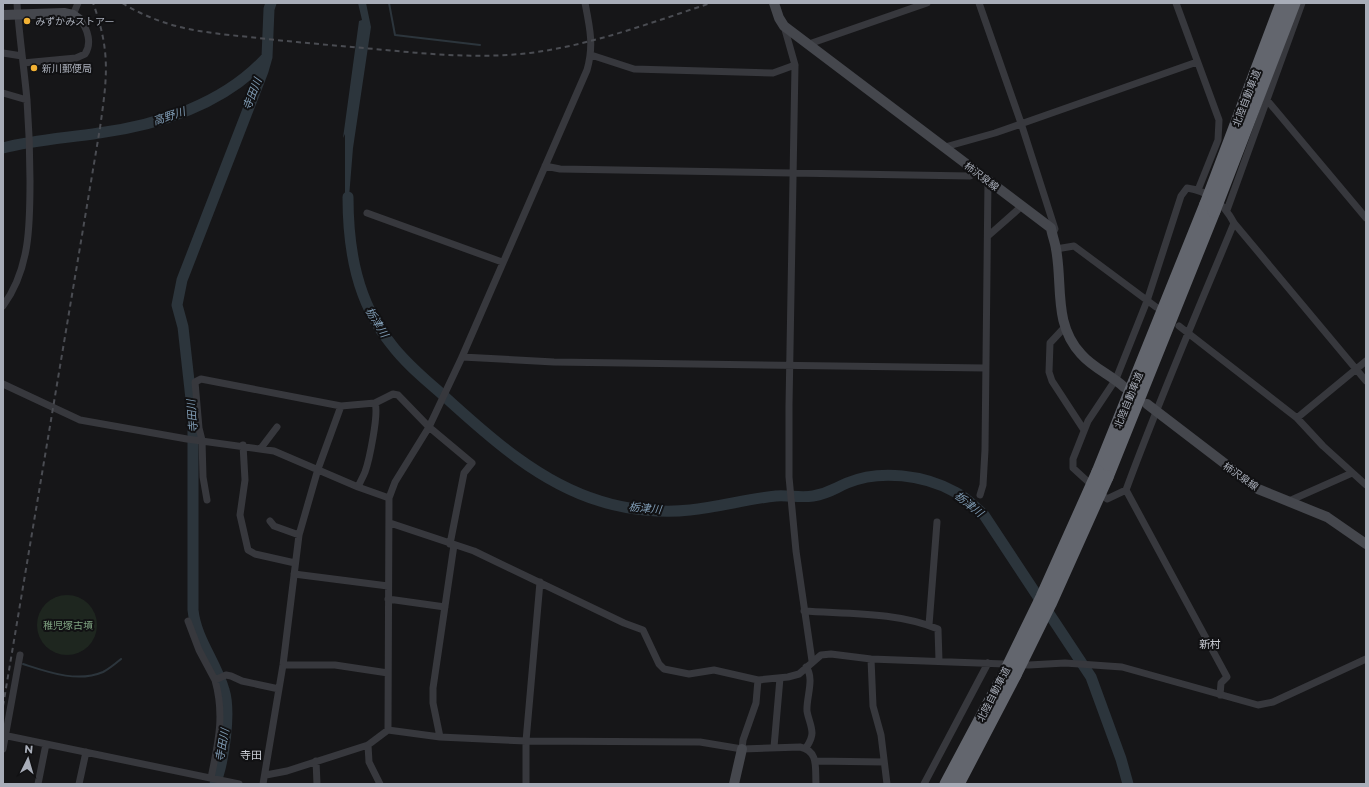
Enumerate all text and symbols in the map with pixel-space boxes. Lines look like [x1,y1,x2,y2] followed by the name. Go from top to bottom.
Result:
[35,15,114,28] place label: みずかみストアー
[22,16,32,26] marker: みずかみストアー
[42,62,92,75] place label: 新川郵便局
[29,63,39,73] marker: 新川郵便局
[1230,68,1263,129] street label: 北陸自動車道
[240,75,265,112] water label: 寺田川
[151,104,188,128] water label: 高野川
[962,159,1002,194] street label: 柿沢泉線
[363,304,392,341] water label: 栃津川
[1111,370,1146,430] street label: 北陸自動車道
[184,398,200,433] water label: 寺田川
[1221,460,1261,493] street label: 柿沢泉線
[952,488,987,520] water label: 栃津川
[628,499,663,517] water label: 栃津川
[43,619,93,632] park label: 稚児塚古墳
[1199,637,1221,651] district label: 新村
[974,665,1013,724] street label: 北陸自動車道
[212,727,232,762] water label: 寺田川
[8,739,48,779] north arrow
[24,742,34,756] text: N
[240,748,262,762] district label: 寺田

